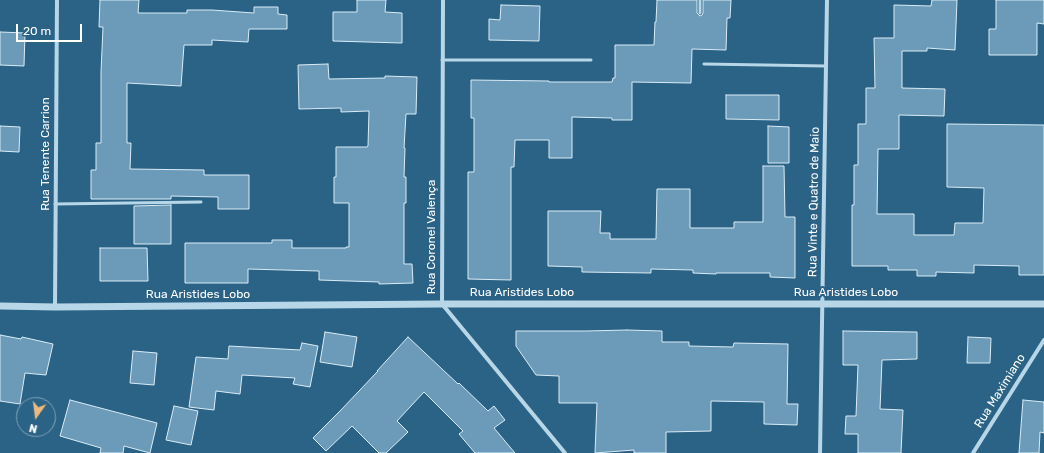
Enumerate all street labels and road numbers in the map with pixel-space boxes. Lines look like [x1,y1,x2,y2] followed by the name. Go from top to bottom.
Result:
[39,97,53,211] street label: Rua Tenente Carrion
[805,127,823,277] street label: Rua Vinte e Quatro de Maio
[425,180,439,294] street label: Rua Coronel Valença
[470,286,574,300] street label: Rua Aristides Lobo
[794,286,898,300] street label: Rua Aristides Lobo
[146,288,250,302] street label: Rua Aristides Lobo
[971,351,1029,431] street label: Rua Maximiano

